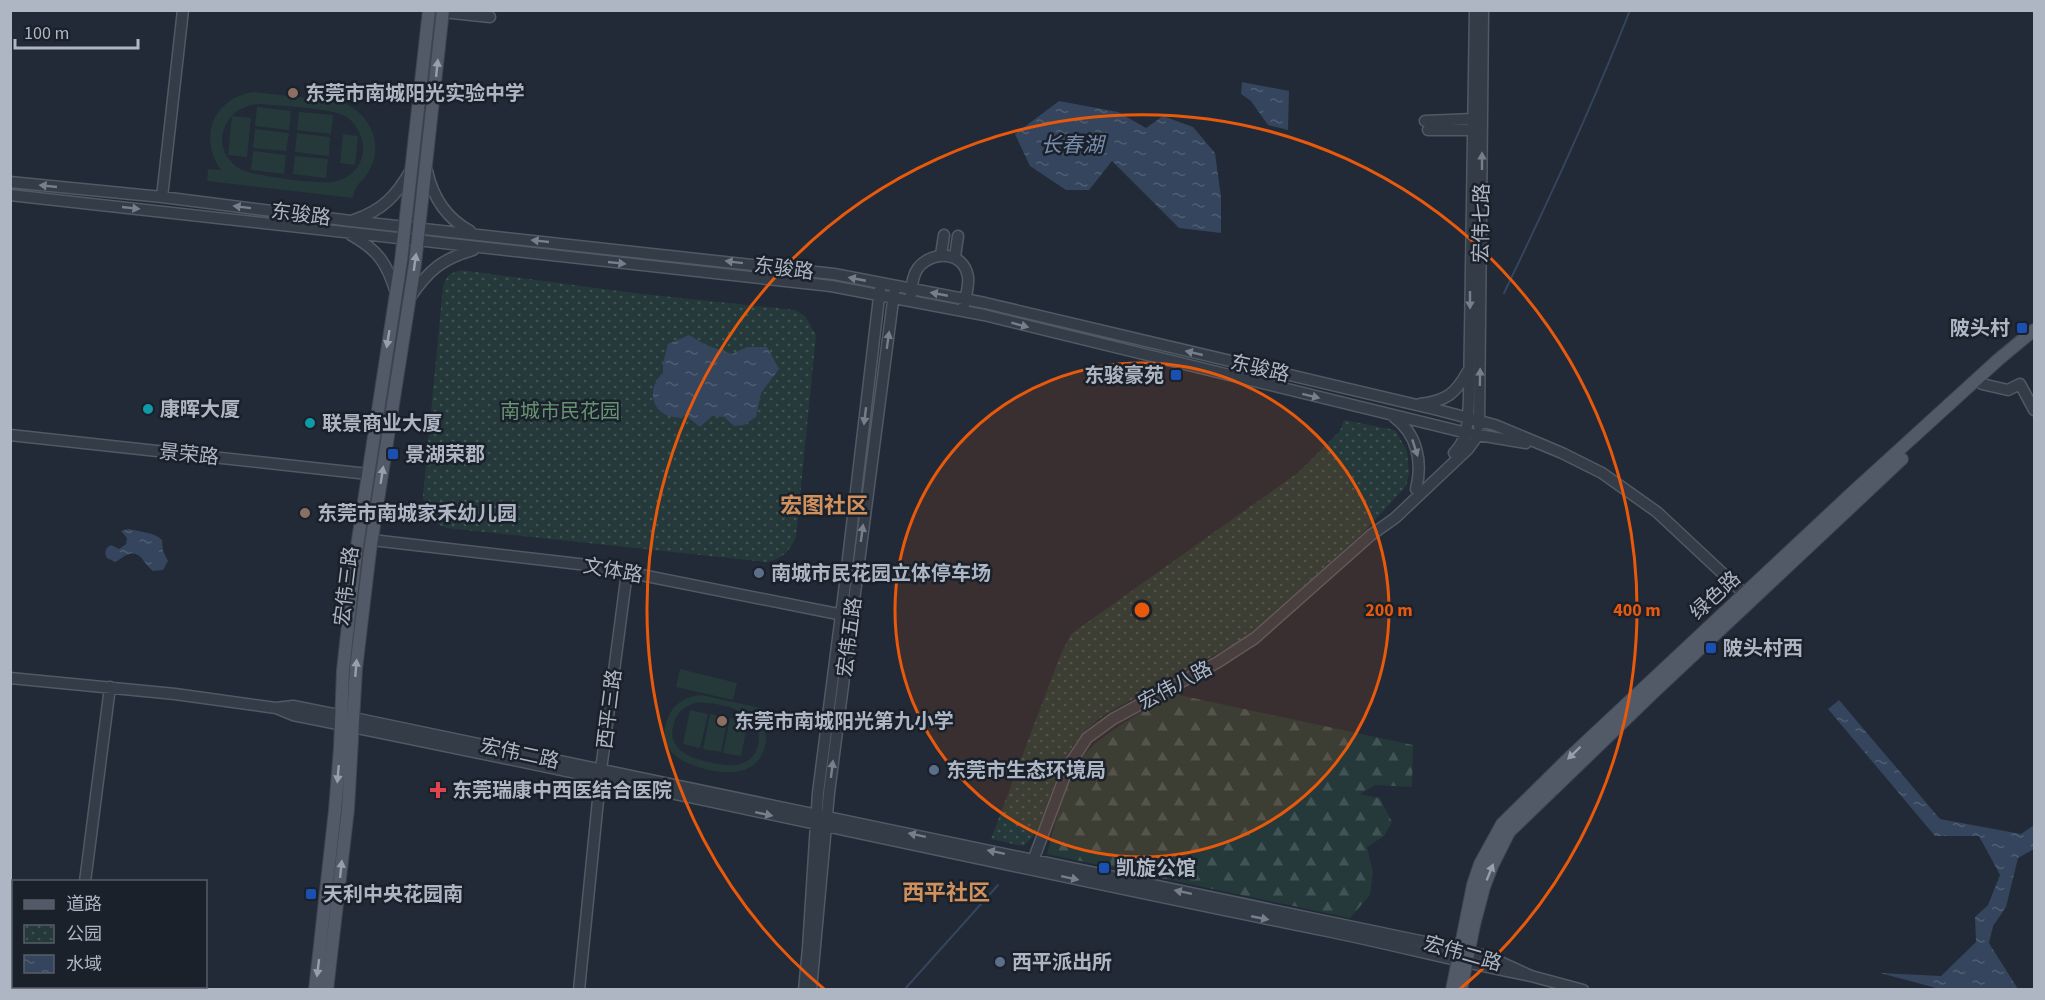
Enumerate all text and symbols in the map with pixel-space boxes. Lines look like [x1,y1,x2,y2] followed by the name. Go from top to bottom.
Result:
[15,12,138,50] scale bar
[24,21,69,46] text: 100 m
[432,58,442,77] one-way arrow
[305,80,525,108] place label: 东莞市南城阳光实验中学
[286,86,300,100] marker: 东莞市南城阳光实验中学
[1041,130,1106,160] water label: 长春湖
[1477,151,1487,170] one-way arrow
[39,181,58,191] one-way arrow
[1467,183,1497,263] street label: 宏伟七路
[269,197,332,233] street label: 东骏路
[232,202,251,212] one-way arrow
[122,203,141,213] one-way arrow
[531,236,550,246] one-way arrow
[752,251,815,287] street label: 东骏路
[410,252,419,271] one-way arrow
[724,257,743,267] one-way arrow
[608,258,627,268] one-way arrow
[847,274,866,283] one-way arrow
[929,289,948,298] one-way arrow
[1465,290,1475,309] one-way arrow
[1950,315,2010,343] place label: 陂头村
[1010,320,1029,330] one-way arrow
[2015,321,2029,335] marker: 陂头村
[383,330,392,349] one-way arrow
[883,330,892,349] one-way arrow
[1185,348,1204,357] one-way arrow
[1227,349,1292,389] street label: 东骏路
[1084,362,1164,390] place label: 东骏豪苑
[1475,367,1485,386] one-way arrow
[1169,368,1183,382] marker: 东骏豪苑
[1302,391,1320,401] one-way arrow
[160,396,240,424] place label: 康晖大厦
[500,398,620,426] park label: 南城市民花园
[141,402,155,416] marker: 康晖大厦
[860,406,870,425] one-way arrow
[322,410,442,438] place label: 联景商业大厦
[303,416,317,430] marker: 联景商业大厦
[158,438,220,472] street label: 景荣路
[1411,439,1421,457] one-way arrow
[405,441,485,469] place label: 景湖荣郡
[386,447,400,461] marker: 景湖荣郡
[377,466,386,485] one-way arrow
[780,490,868,522] district label: 宏图社区
[317,500,517,528] place label: 东莞市南城家禾幼儿园
[298,506,312,520] marker: 东莞市南城家禾幼儿园
[857,524,867,543] one-way arrow
[328,545,366,628] street label: 宏伟三路
[581,552,645,590] street label: 文体路
[771,560,991,588] place label: 南城市民花园立体停车场
[1684,565,1747,626] street label: 绿色路
[752,566,766,580] marker: 南城市民花园立体停车场
[831,596,869,679] street label: 宏伟五路
[1365,598,1413,623] text: 200 m
[1613,598,1661,623] text: 400 m
[1132,600,1152,620] centre of rings
[1723,635,1803,663] place label: 陂头村西
[1704,641,1718,655] marker: 陂头村西
[1134,655,1217,717] street label: 宏伟八路
[351,659,361,678] one-way arrow
[591,668,629,751] street label: 西平三路
[734,708,954,736] place label: 东莞市南城阳光第九小学
[715,714,729,728] marker: 东莞市南城阳光第九小学
[478,732,562,776] street label: 宏伟二路
[1567,746,1582,760] one-way arrow
[946,757,1106,785] place label: 东莞市生态环境局
[828,759,837,778] one-way arrow
[927,763,941,777] marker: 东莞市生态环境局
[333,764,343,783] one-way arrow
[452,777,672,805] place label: 东莞瑞康中西医结合医院
[429,781,447,799] marker: 东莞瑞康中西医结合医院
[755,809,773,819] one-way arrow
[907,830,926,839] one-way arrow
[986,847,1005,856] one-way arrow
[1116,855,1196,883] place label: 凯旋公馆
[336,859,346,878] one-way arrow
[1097,861,1111,875] marker: 凯旋公馆
[1485,862,1495,880] one-way arrow
[1060,874,1079,883] one-way arrow
[902,877,990,909] district label: 西平社区
[12,880,207,988] legend
[323,881,463,909] place label: 天利中央花园南
[1174,886,1192,896] one-way arrow
[304,887,318,901] marker: 天利中央花园南
[66,892,102,917] text: 道路
[1251,914,1270,923] one-way arrow
[66,922,102,947] text: 公园
[1420,929,1505,978] street label: 宏伟二路
[1012,949,1112,977] place label: 西平派出所
[66,952,102,977] text: 水域
[993,955,1007,969] marker: 西平派出所
[314,958,323,977] one-way arrow

